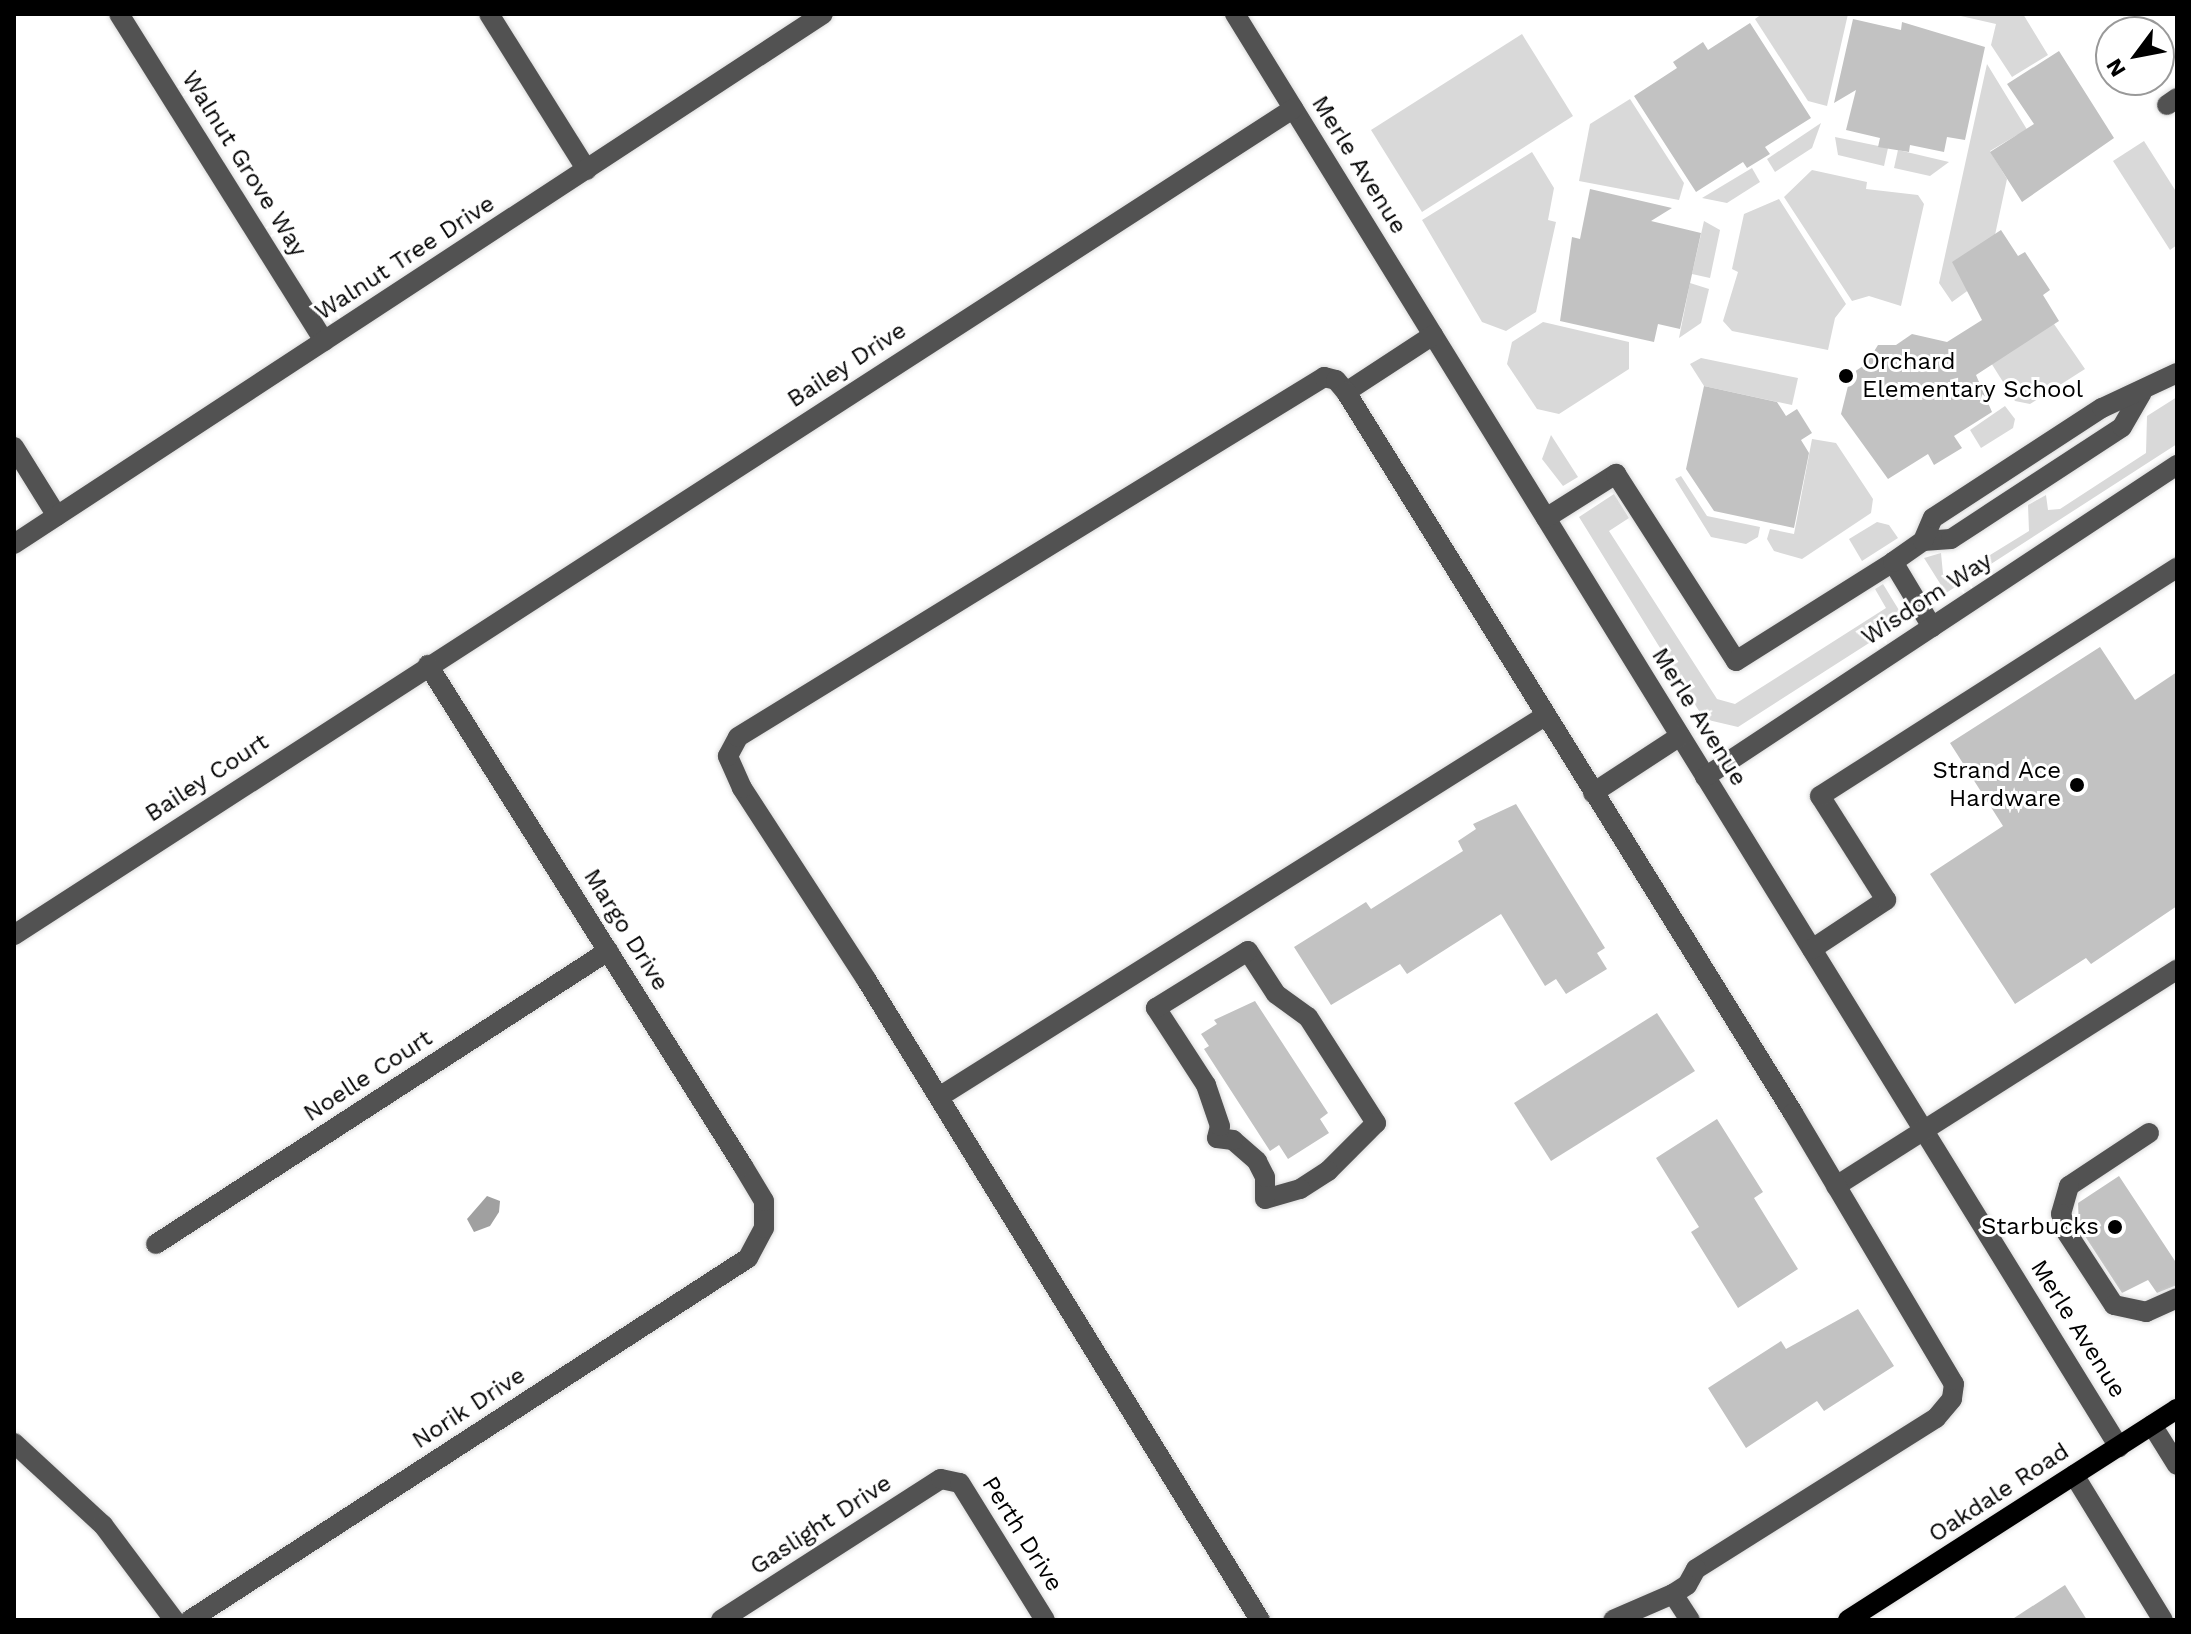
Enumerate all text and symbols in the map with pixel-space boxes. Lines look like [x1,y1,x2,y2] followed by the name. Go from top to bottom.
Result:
[2095,16,2175,96] north arrow
[2101,54,2131,81] text: N
[175,66,313,262] street label: Walnut Grove Way
[1305,90,1413,240] street label: Merle Avenue
[310,189,500,327] street label: Walnut Tree Drive
[782,316,912,414] street label: Bailey Drive
[1862,348,2084,404] place label: Orchard Elementary School
[1837,367,1855,385] marker: Orchard Elementary School
[1856,546,1998,652] street label: Wisdom Way
[1645,642,1753,792] street label: Merle Avenue
[140,727,274,829] street label: Bailey Court
[1932,757,2061,813] place label: Strand Ace Hardware
[2068,776,2086,794] marker: Strand Ace Hardware
[577,864,675,996] street label: Margo Drive
[298,1024,438,1128] street label: Noelle Court
[1981,1213,2099,1241] place label: Starbucks
[2106,1218,2124,1236] marker: Starbucks
[2024,1254,2132,1404] street label: Merle Avenue
[407,1361,531,1455] street label: Norik Drive
[1924,1437,2074,1549] street label: Oakdale Road
[745,1469,897,1581] street label: Gaslight Drive
[975,1471,1069,1597] street label: Perth Drive

